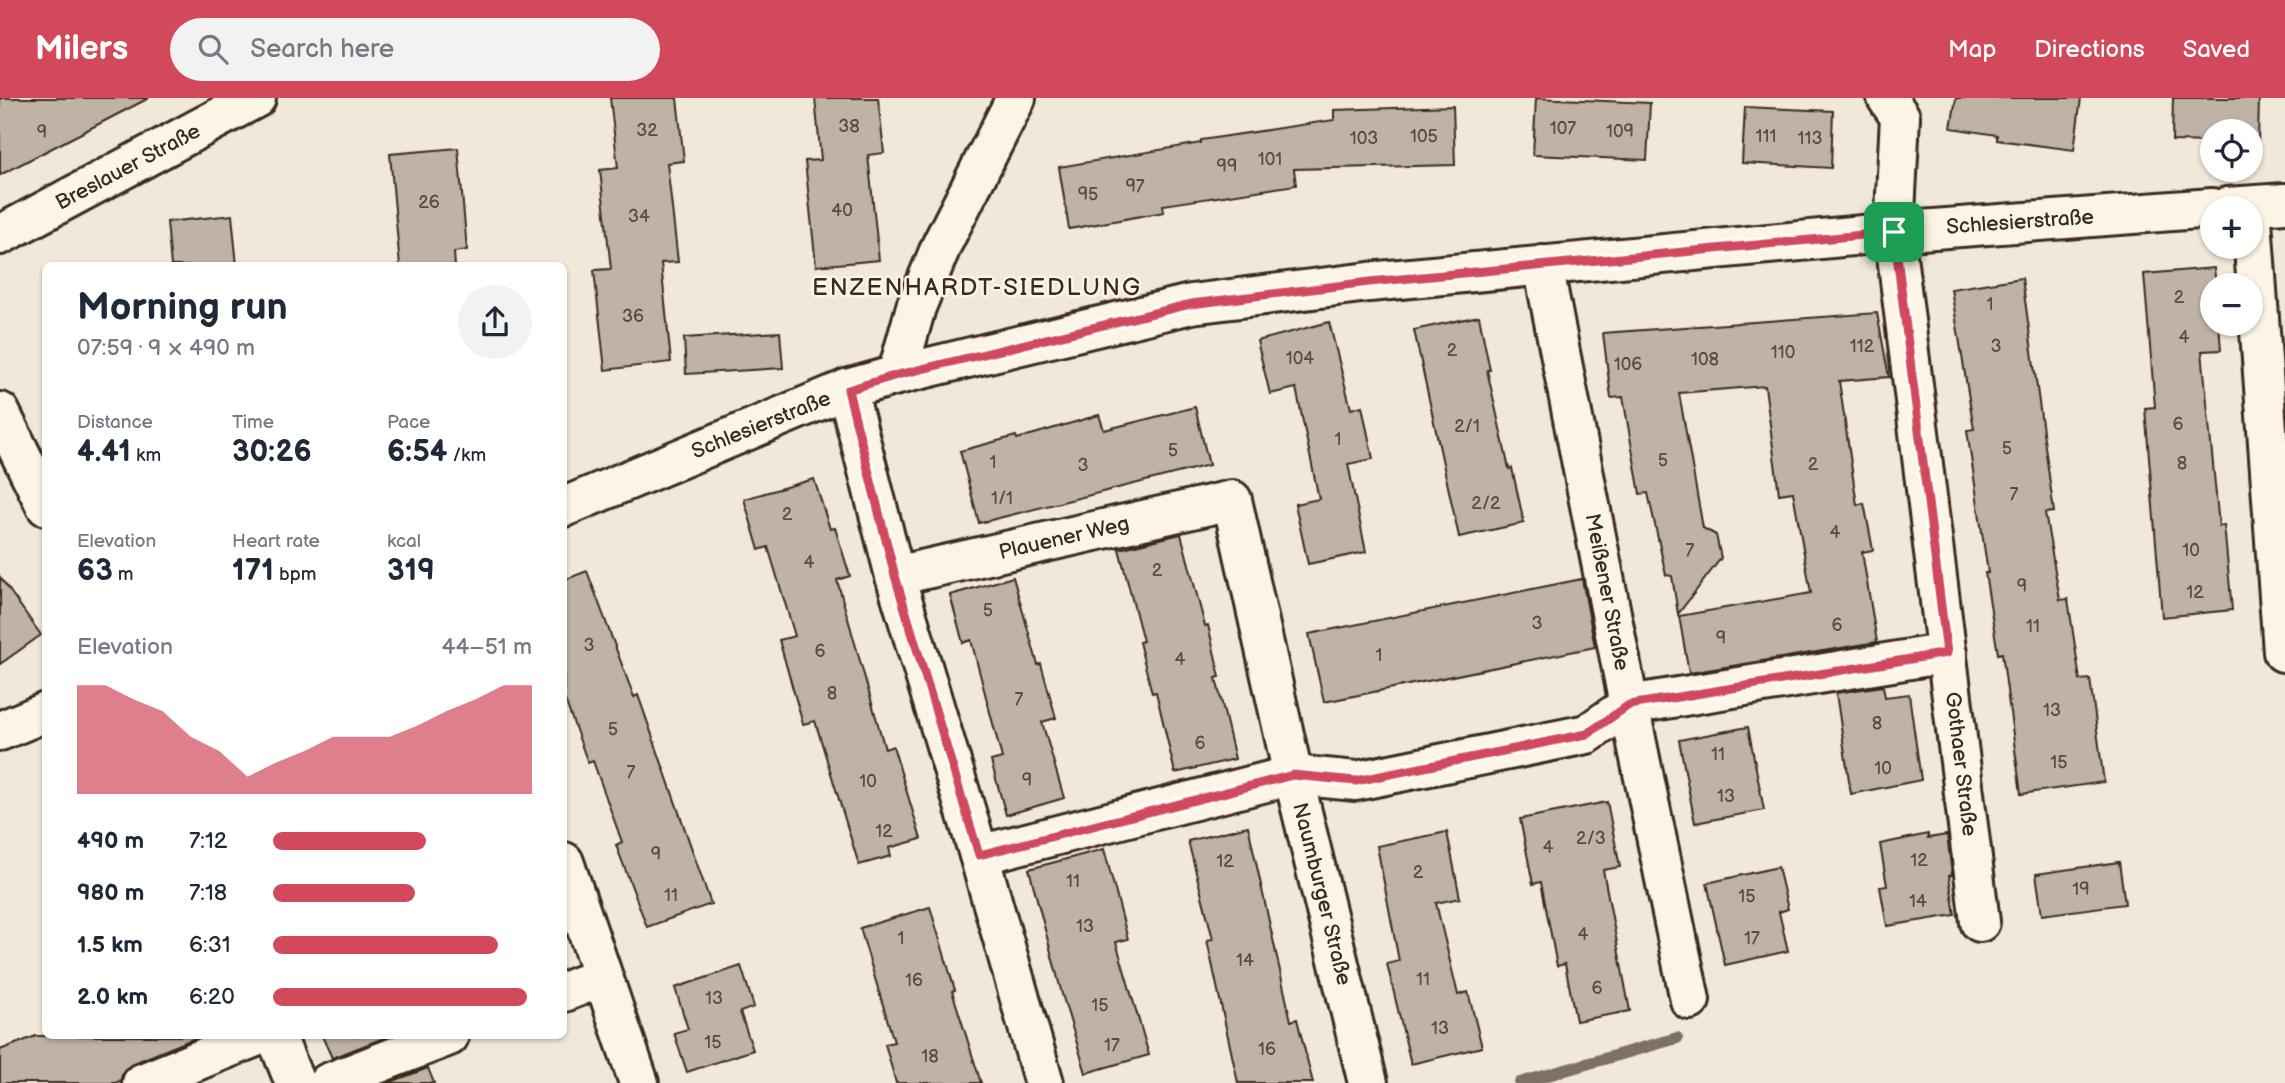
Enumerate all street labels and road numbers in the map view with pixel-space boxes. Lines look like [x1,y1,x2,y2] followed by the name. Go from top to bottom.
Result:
[51,118,205,216] street label: Breslauer Straße
[1945,204,2095,240] street label: Schlesierstraße
[688,386,834,464] street label: Schlesierstraße
[996,511,1132,565] street label: Plauener Weg
[1580,511,1634,673] street label: Meißener Straße
[1940,691,1982,837] street label: Gothaer Straße
[1287,800,1357,988] street label: Naumburger Straße

